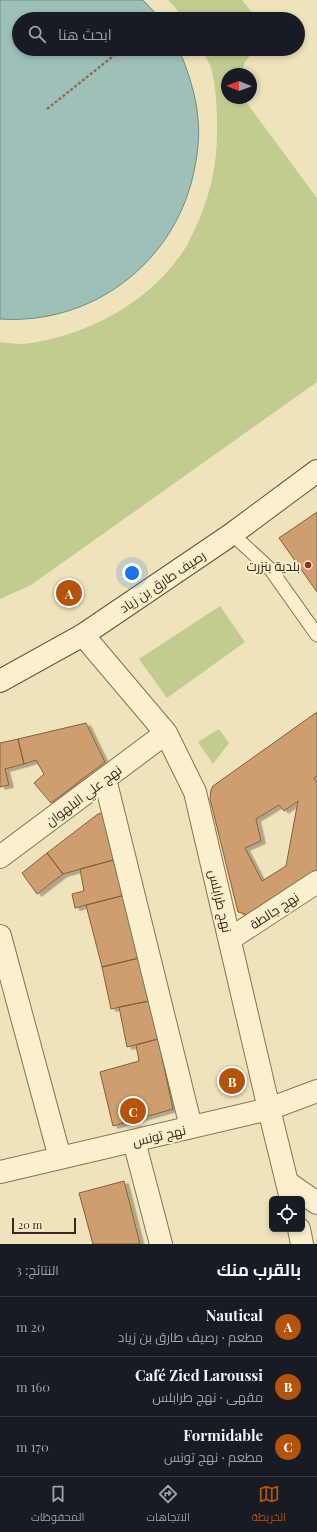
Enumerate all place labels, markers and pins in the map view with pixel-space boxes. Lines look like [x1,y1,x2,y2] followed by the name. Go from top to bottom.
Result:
[246,557,300,574] place label: بلدية بنزرت
[303,560,313,570] marker: بلدية بنزرت
[56,578,82,608] pin: A
[219,1066,245,1096] pin: B
[120,1096,146,1126] pin: C

